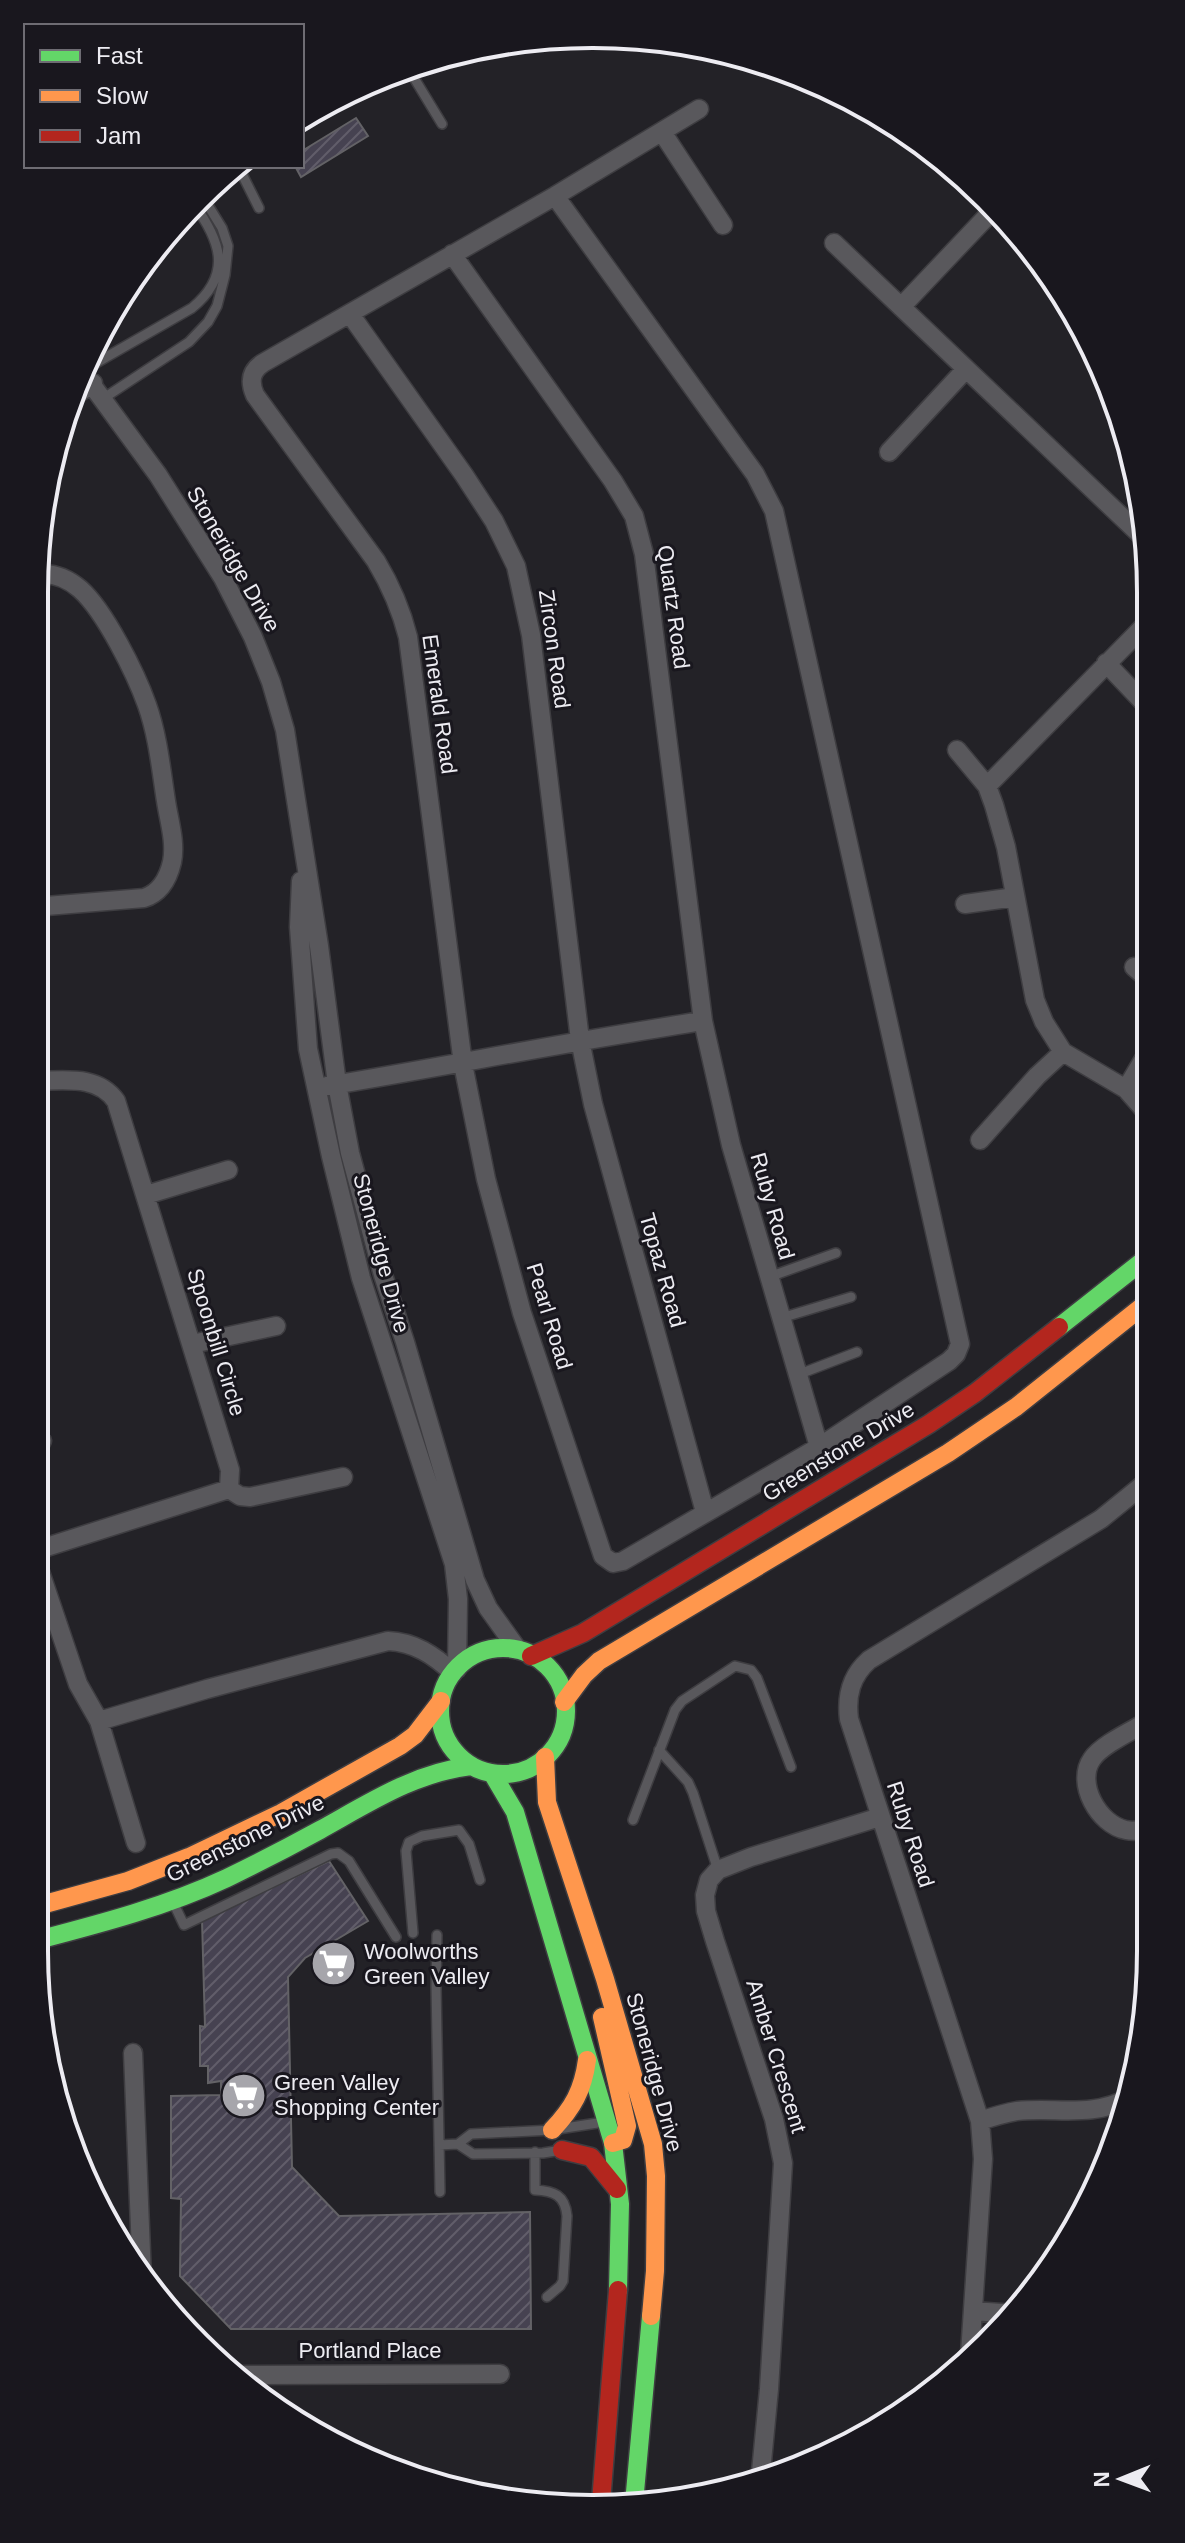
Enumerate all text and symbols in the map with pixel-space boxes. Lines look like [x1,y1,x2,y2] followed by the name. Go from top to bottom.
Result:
[24,24,304,168] legend
[96,42,143,69] text: Fast
[96,82,149,109] text: Slow
[96,122,141,149] text: Jam
[182,482,285,636] street label: Stoneridge Drive
[652,544,695,671] street label: Quartz Road
[534,588,575,710] street label: Zircon Road
[417,633,462,775] street label: Emerald Road
[745,1150,800,1262] street label: Ruby Road
[348,1171,415,1336] street label: Stoneridge Drive
[634,1210,691,1330] street label: Topaz Road
[521,1260,578,1372] street label: Pearl Road
[182,1265,251,1419] street label: Spoonbill Circle
[758,1396,919,1507] street label: Greenstone Drive
[882,1778,939,1890] street label: Ruby Road
[162,1789,328,1887] street label: Greenstone Drive
[364,1939,490,1989] place label: Woolworths Green Valley
[309,1940,357,1988] supermarket icon: Woolworths Green Valley
[741,1976,812,2136] street label: Amber Crescent
[621,1990,688,2155] street label: Stoneridge Drive
[274,2070,439,2120] place label: Green Valley Shopping Center
[219,2071,267,2119] supermarket icon: Green Valley Shopping Center
[298,2338,442,2363] street label: Portland Place
[1081,2439,1161,2519] north arrow
[1089,2471,1114,2488] text: N

